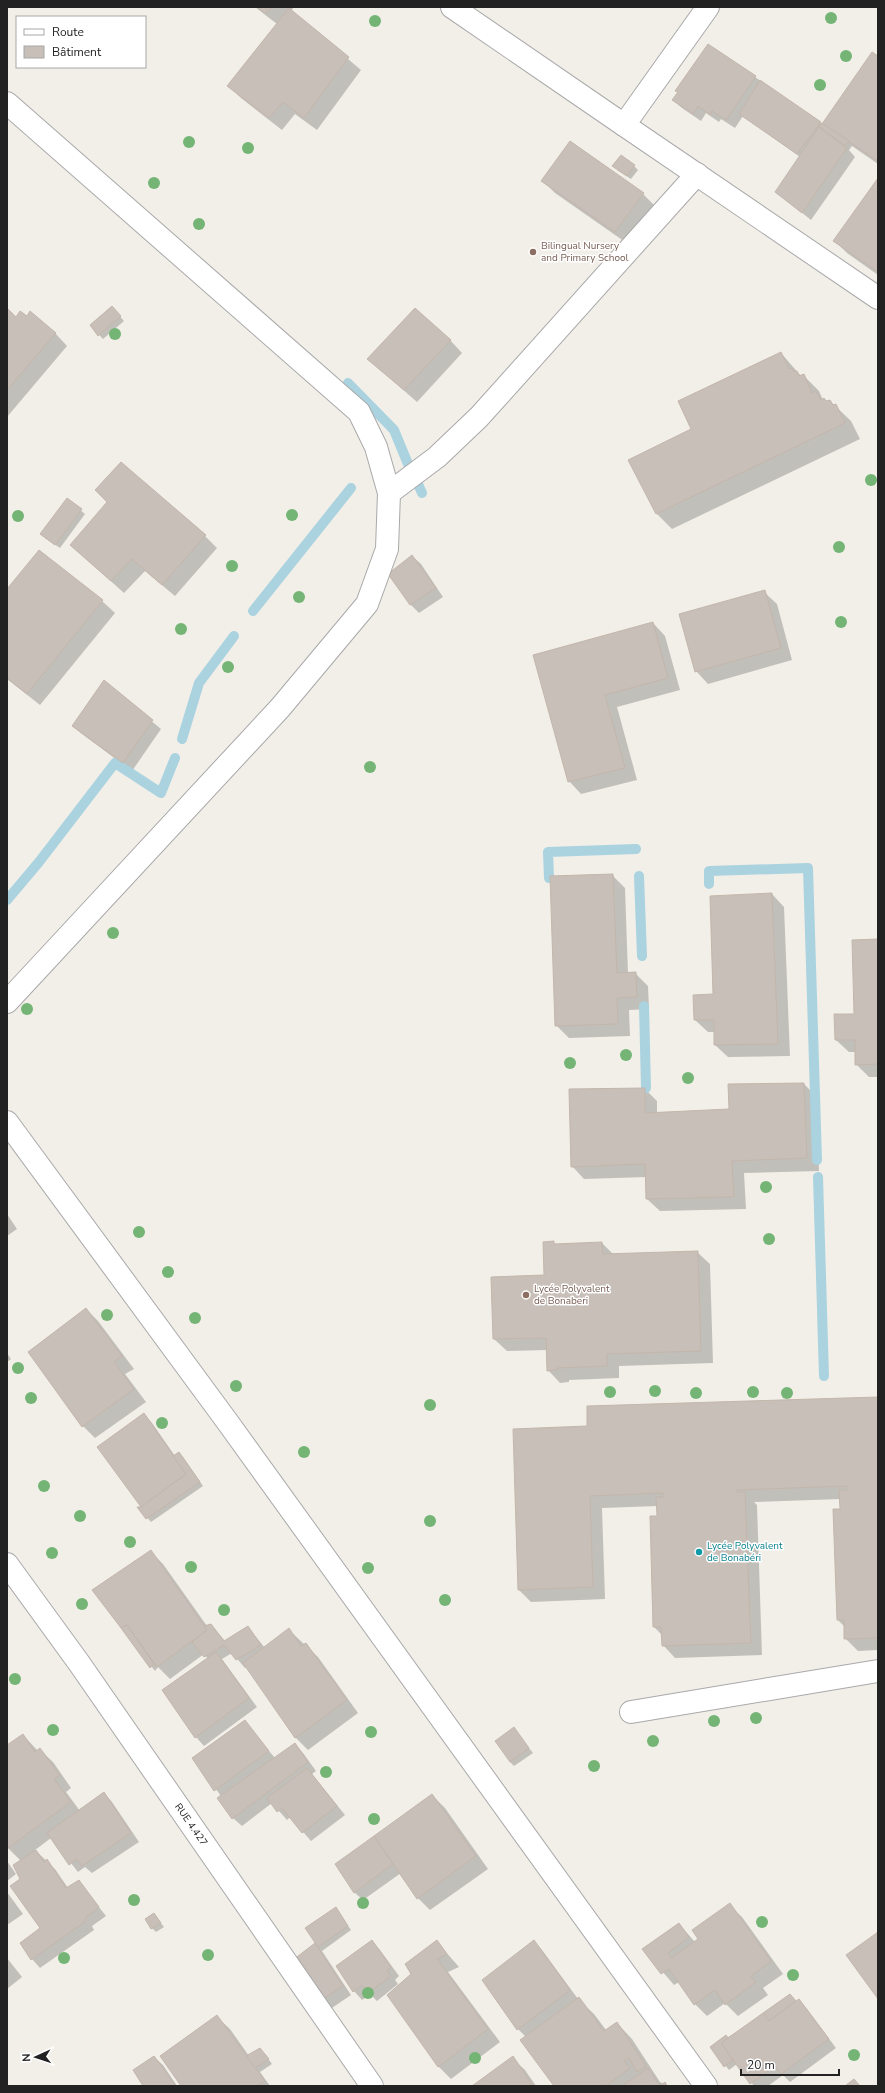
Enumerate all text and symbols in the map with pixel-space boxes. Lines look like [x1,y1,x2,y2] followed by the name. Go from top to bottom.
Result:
[16,16,146,68] legend
[52,24,84,40] text: Route
[52,44,102,60] text: Bâtiment
[541,239,629,265] place label: Bilingual Nursery and Primary School
[528,247,538,257] marker: Bilingual Nursery and Primary School
[534,1282,610,1308] place label: Lycée Polyvalent de Bonaberi
[521,1290,531,1300] marker: Lycée Polyvalent de Bonaberi
[707,1539,783,1565] place label: Lycée Polyvalent de Bonabéri
[694,1547,704,1557] marker: Lycée Polyvalent de Bonabéri
[171,1801,211,1849] street label: RUE 4.427
[16,2037,56,2077] north arrow
[741,2051,839,2077] scale bar
[19,2053,34,2062] text: N
[747,2057,775,2073] text: 20 m

